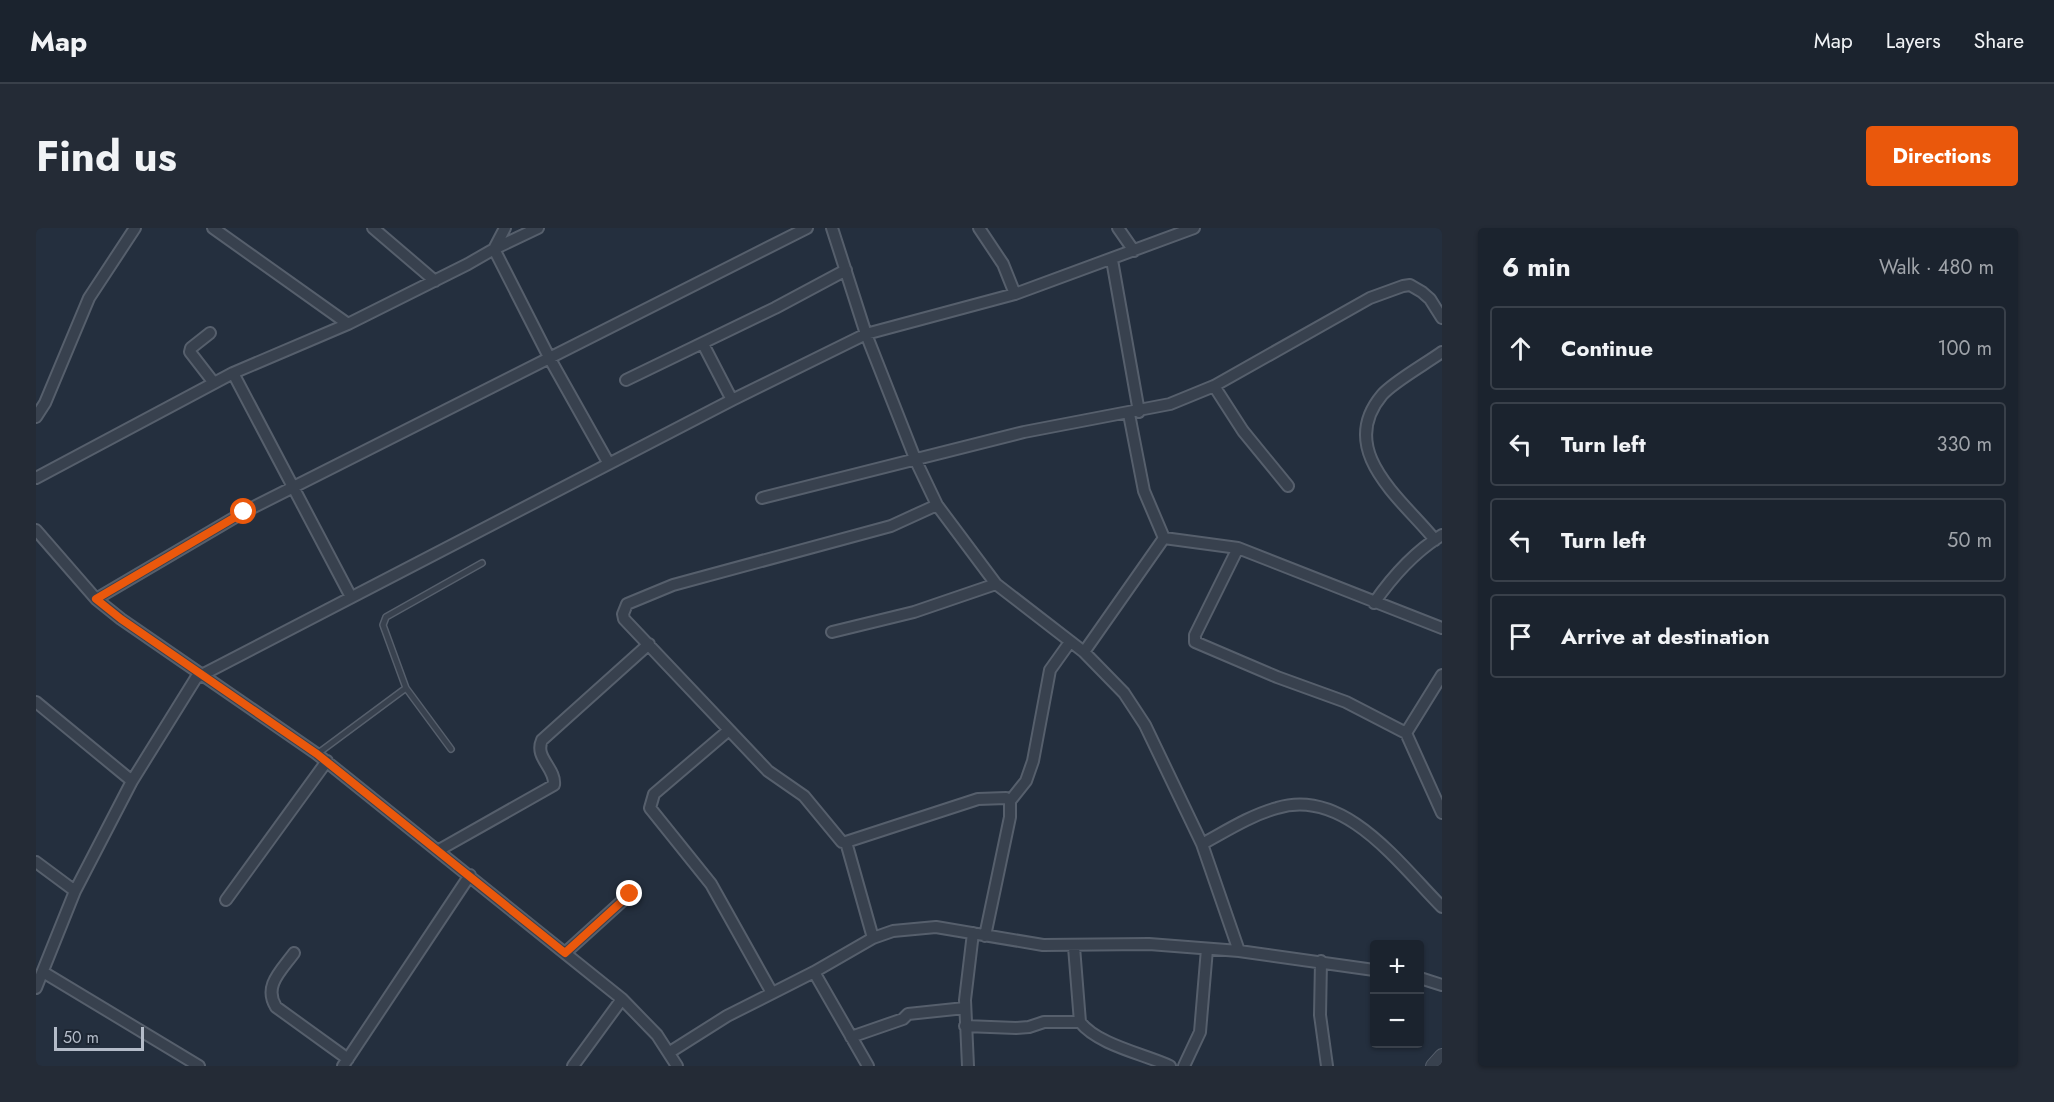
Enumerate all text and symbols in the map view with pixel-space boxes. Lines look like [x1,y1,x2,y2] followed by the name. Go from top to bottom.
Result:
[30,21,87,62] text: Map
[1814,26,1853,56] text: Map
[1886,26,1941,56] text: Layers
[1974,26,2024,56] text: Share
[36,126,177,187] text: Find us
[1866,126,2018,186] button: Directions
[1502,248,1571,286] text: 6 min
[1879,253,1994,282] text: Walk · 480 m
[1504,332,1537,365] icon: ahead
[1561,332,1653,364] text: Continue
[1937,334,1992,363] text: 100 m
[1504,428,1537,461] icon: left
[1561,428,1646,460] text: Turn left
[1937,430,1992,459] text: 330 m
[230,498,256,524] route start
[1504,524,1537,557] icon: left
[1561,524,1646,556] text: Turn left
[1947,526,1992,555] text: 50 m
[1504,620,1537,653] icon: arrive
[1561,620,1770,652] text: Arrive at destination
[616,880,642,906] route end
[1370,940,1424,1048] map controls
[1370,940,1424,994] button: +
[1370,994,1424,1048] button: −
[54,1024,144,1052] scale bar
[63,1026,99,1049] text: 50 m

